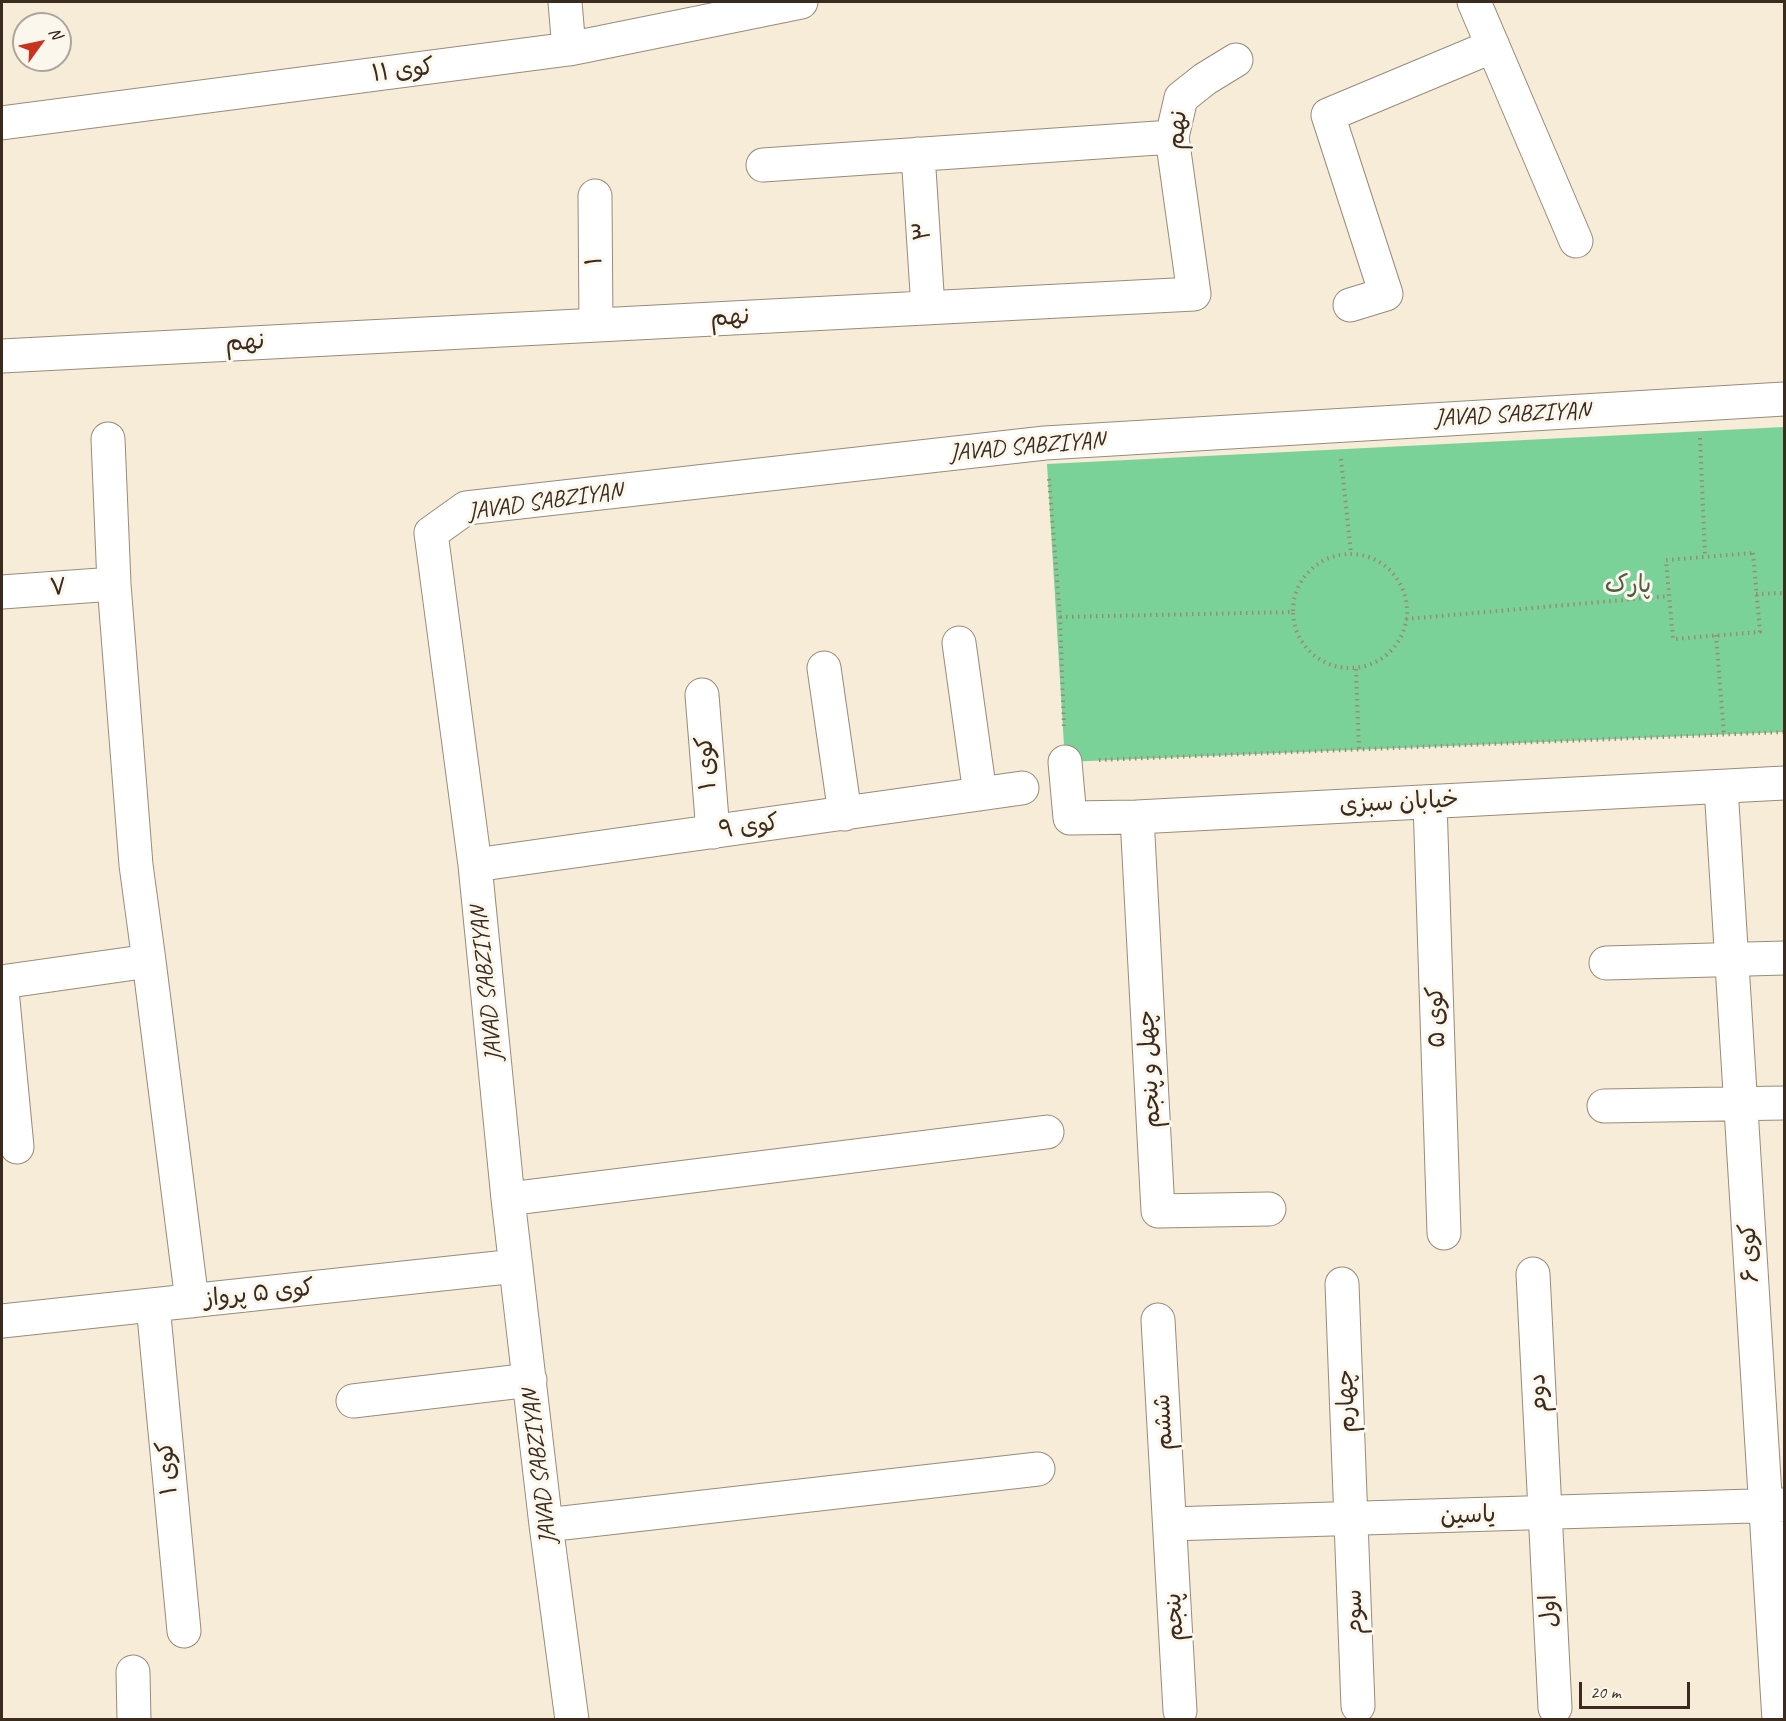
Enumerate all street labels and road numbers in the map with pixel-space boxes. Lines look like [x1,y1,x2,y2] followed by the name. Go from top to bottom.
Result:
[370,53,436,89] street label: کوی ۱۱
[1162,109,1194,151] street label: نهم
[908,220,938,242] street label: ۳
[581,256,609,266] street label: ۱
[710,303,750,333] street label: نهم
[225,328,265,358] street label: نهم
[1434,397,1590,433] street label: JAVAD SABZIYAN
[948,426,1106,468] street label: JAVAD SABZIYAN
[466,477,624,527] street label: JAVAD SABZIYAN
[49,573,67,603] street label: ۷
[691,735,723,791] street label: کوی ۱
[1339,786,1459,820] street label: خیابان سبزی
[717,809,781,845] street label: کوی ۹
[465,905,509,1063] street label: JAVAD SABZIYAN
[1422,986,1452,1048] street label: کوی ۵
[1133,1009,1167,1129] street label: چهل و پنجم
[1734,1222,1766,1284] street label: کوی ۶
[202,1274,316,1314] street label: کوی ۵ پرواز
[1332,1369,1362,1433] street label: چهارم
[1524,1373,1554,1413] street label: دوم
[516,1388,564,1546] street label: JAVAD SABZIYAN
[1148,1393,1180,1451] street label: ششم
[151,1440,185,1496] street label: کوی ۱
[1440,1501,1496,1531] street label: یاسین
[1340,1589,1370,1635] street label: سوم
[1159,1592,1191,1642] street label: پنجم
[1535,1594,1565,1628] street label: اول

